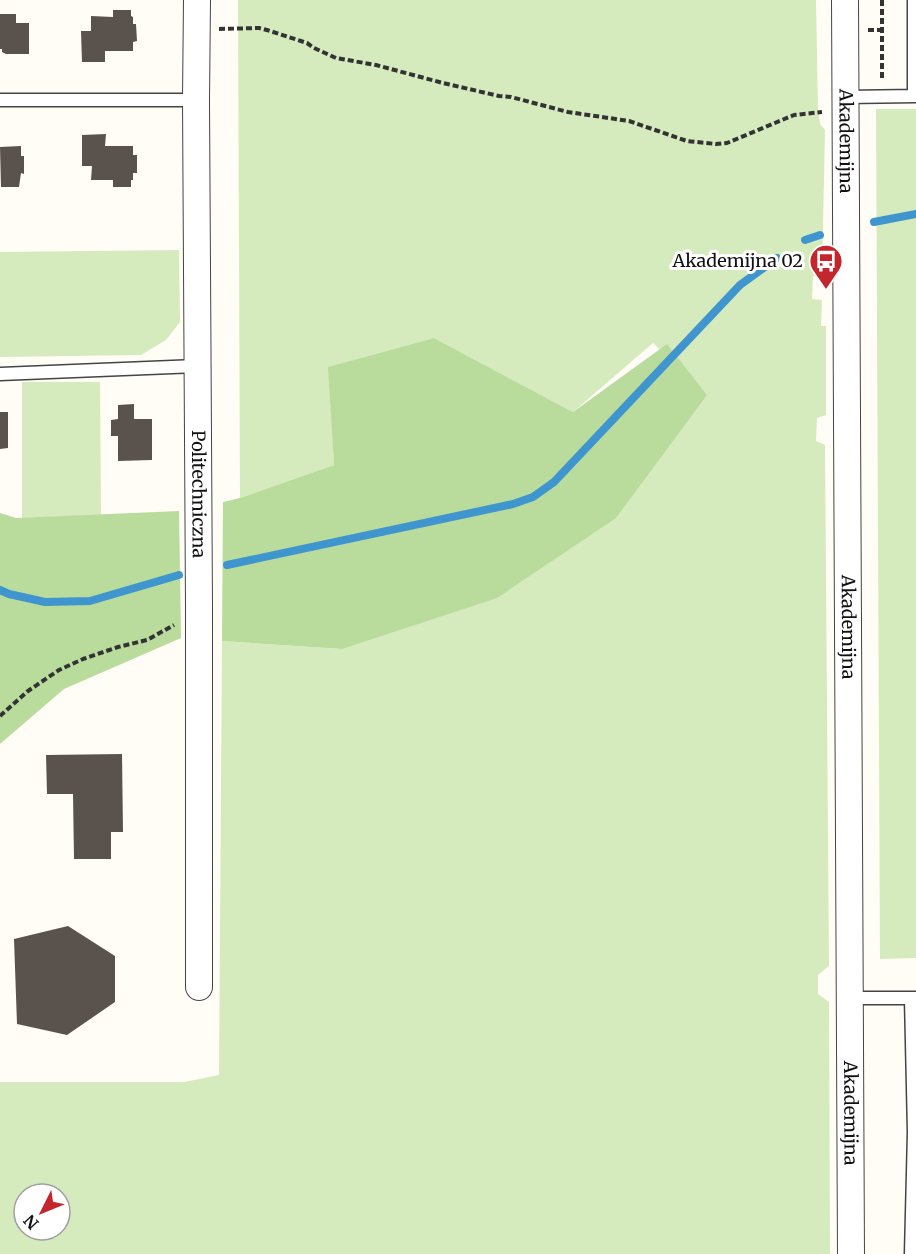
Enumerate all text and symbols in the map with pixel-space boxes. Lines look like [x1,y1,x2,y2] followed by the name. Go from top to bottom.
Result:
[834,88,858,194] street label: Akademijna
[808,243,844,290] bus stop icon: Akademijna 02
[671,249,803,272] place label: Akademijna 02
[187,430,211,559] street label: Politechniczna
[837,574,860,680] street label: Akademijna
[839,1060,863,1166] street label: Akademijna
[12,1182,72,1242] north arrow
[19,1211,43,1234] text: N

